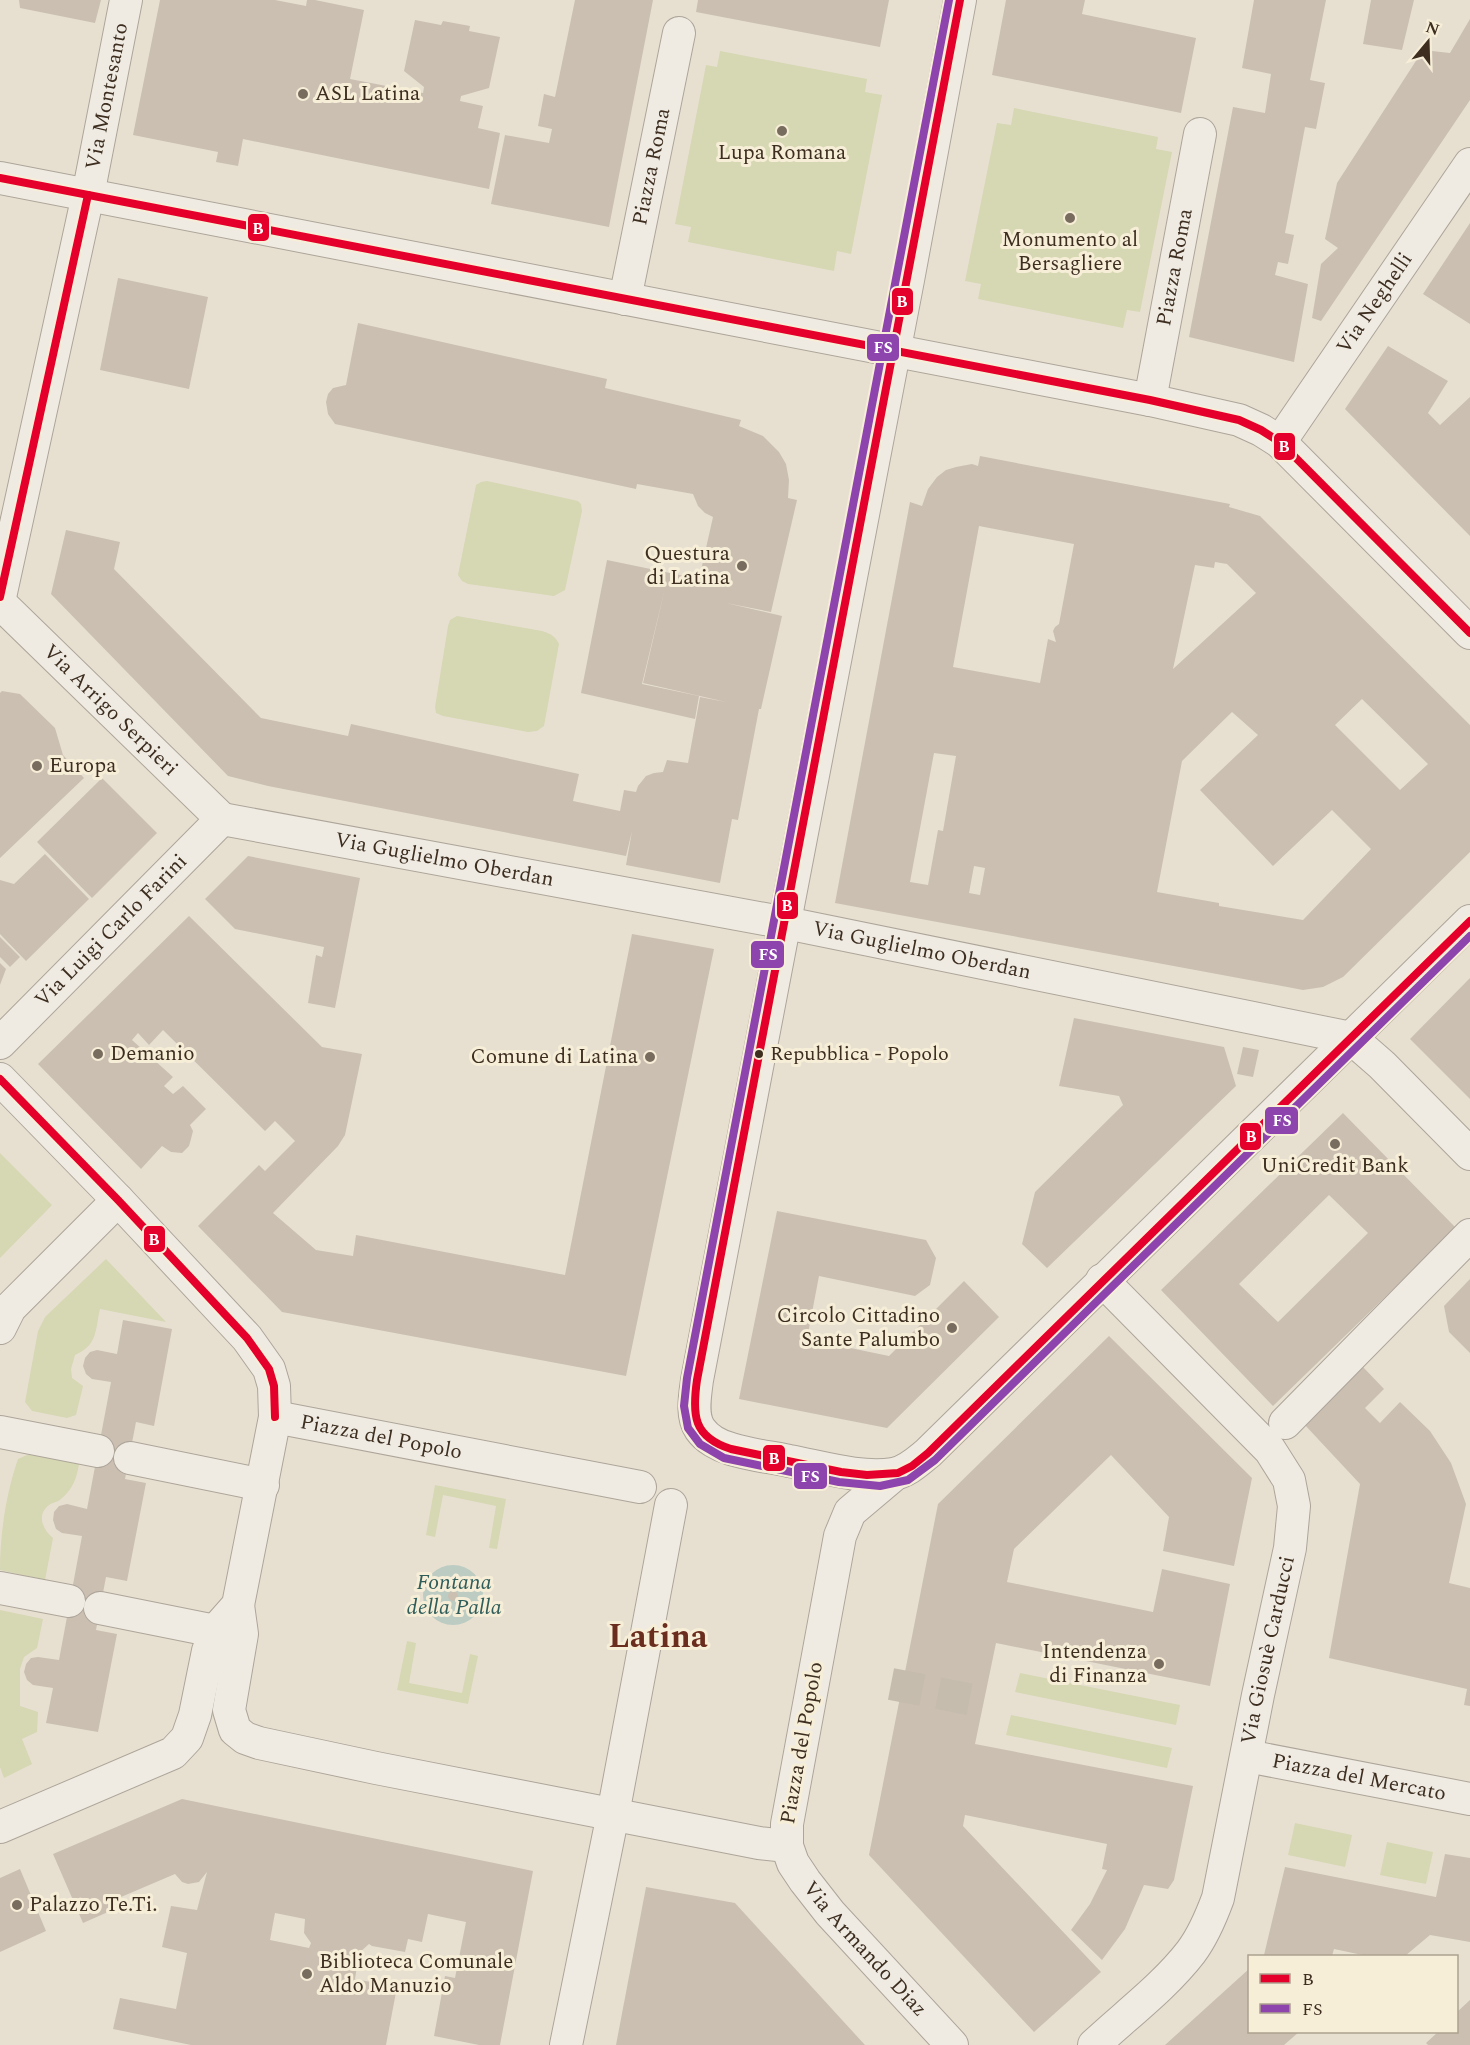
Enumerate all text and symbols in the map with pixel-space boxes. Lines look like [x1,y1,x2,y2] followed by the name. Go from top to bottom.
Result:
[1398,12,1458,72] north arrow
[1422,15,1443,42] text: N
[77,20,137,173] street label: Via Montesanto
[315,78,421,110] place label: ASL Latina
[296,87,310,101] marker: ASL Latina
[624,104,680,228] street label: Piazza Roma
[775,124,789,138] marker: Lupa Romana
[718,137,847,169] place label: Lupa Romana
[1148,205,1202,329] street label: Piazza Roma
[1063,211,1077,225] marker: Monumento al Bersagliere
[247,213,270,242] line badge: B
[252,217,264,241] text: B
[1002,224,1138,280] place label: Monumento al Bersagliere
[1329,246,1421,361] street label: Via Neghelli
[891,287,914,316] line badge: B
[896,290,908,314] text: B
[866,333,900,362] line badge: FS
[873,336,893,360] text: FS
[1273,432,1296,461] line badge: B
[1278,435,1290,459] text: B
[644,538,731,594] place label: Questura di Latina
[735,559,749,573] marker: Questura di Latina
[35,637,185,784] street label: Via Arrigo Serpieri
[49,750,117,782] place label: Europa
[30,759,44,773] marker: Europa
[332,824,556,896] street label: Via Guglielmo Oberdan
[27,846,195,1015] street label: Via Luigi Carlo Farini
[776,891,799,920] line badge: B
[781,894,793,918] text: B
[810,913,1034,988] street label: Via Guglielmo Oberdan
[750,940,785,969] line badge: FS
[758,943,778,967] text: FS
[110,1038,195,1070] place label: Demanio
[770,1039,949,1069] place label: Repubblica - Popolo
[470,1041,639,1073] place label: Comune di Latina
[91,1047,105,1061] marker: Demanio
[753,1048,765,1060] marker: Repubblica - Popolo
[643,1050,657,1064] marker: Comune di Latina
[1264,1106,1299,1135] line badge: FS
[1272,1109,1292,1133] text: FS
[1239,1122,1262,1151] line badge: B
[1245,1125,1257,1149] text: B
[1328,1137,1342,1151] marker: UniCredit Bank
[1261,1150,1409,1182] place label: UniCredit Bank
[143,1225,166,1253] line badge: B
[148,1228,160,1252] text: B
[777,1300,940,1356] place label: Circolo Cittadino Sante Palumbo
[945,1321,959,1335] marker: Circolo Cittadino Sante Palumbo
[297,1406,465,1469] street label: Piazza del Popolo
[762,1444,786,1472] line badge: B
[768,1447,780,1471] text: B
[793,1462,828,1490] line badge: FS
[800,1465,820,1489] text: FS
[1233,1553,1304,1747] street label: Via Giosuè Carducci
[406,1566,502,1624] water label: Fontana della Palla
[608,1612,708,1662] district label: Latina
[1042,1636,1148,1692] place label: Intendenza di Finanza
[1152,1657,1166,1671] marker: Intendenza di Finanza
[772,1659,832,1827] street label: Piazza del Popolo
[1269,1745,1449,1810] street label: Piazza del Mercato
[795,1874,935,2024] street label: Via Armando Diaz
[29,1889,157,1921] place label: Palazzo Te.Ti.
[10,1898,24,1912] marker: Palazzo Te.Ti.
[319,1946,513,2002] place label: Biblioteca Comunale Aldo Manuzio
[1248,1955,1458,2033] legend
[1302,1966,1314,1993] text: B
[300,1967,314,1981] marker: Biblioteca Comunale Aldo Manuzio
[1302,1996,1323,2023] text: FS

